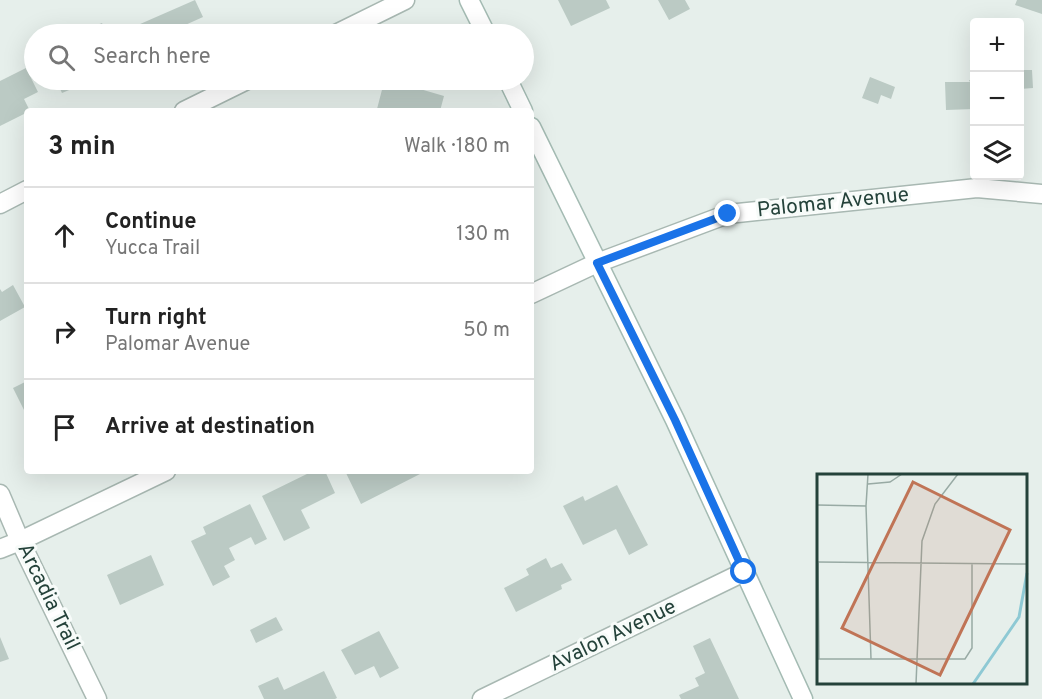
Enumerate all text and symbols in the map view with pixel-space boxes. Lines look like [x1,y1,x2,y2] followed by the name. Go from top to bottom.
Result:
[970,18,1024,180] map controls
[970,18,1024,72] button: +
[24,24,534,90] search box
[45,41,78,74] icon: search
[93,44,211,71] text: Search here
[970,72,1024,126] button: −
[970,126,1024,180] button: layers
[48,131,116,164] text: 3 min
[404,134,510,160] text: Walk · 180 m
[756,182,910,224] street label: Palomar Avenue
[714,200,740,226] route end
[105,209,196,236] text: Continue
[48,219,81,252] icon: ahead
[456,222,510,248] text: 130 m
[105,236,200,262] text: Yucca Trail
[105,305,207,332] text: Turn right
[48,315,81,348] icon: right
[463,318,510,344] text: 50 m
[105,332,250,358] text: Palomar Avenue
[48,411,81,444] icon: arrive
[105,414,315,441] text: Arrive at destination
[817,474,1027,684] inset map
[10,539,86,655] street label: Arcadia Trail
[730,558,756,584] route start
[545,594,681,678] street label: Avalon Avenue

